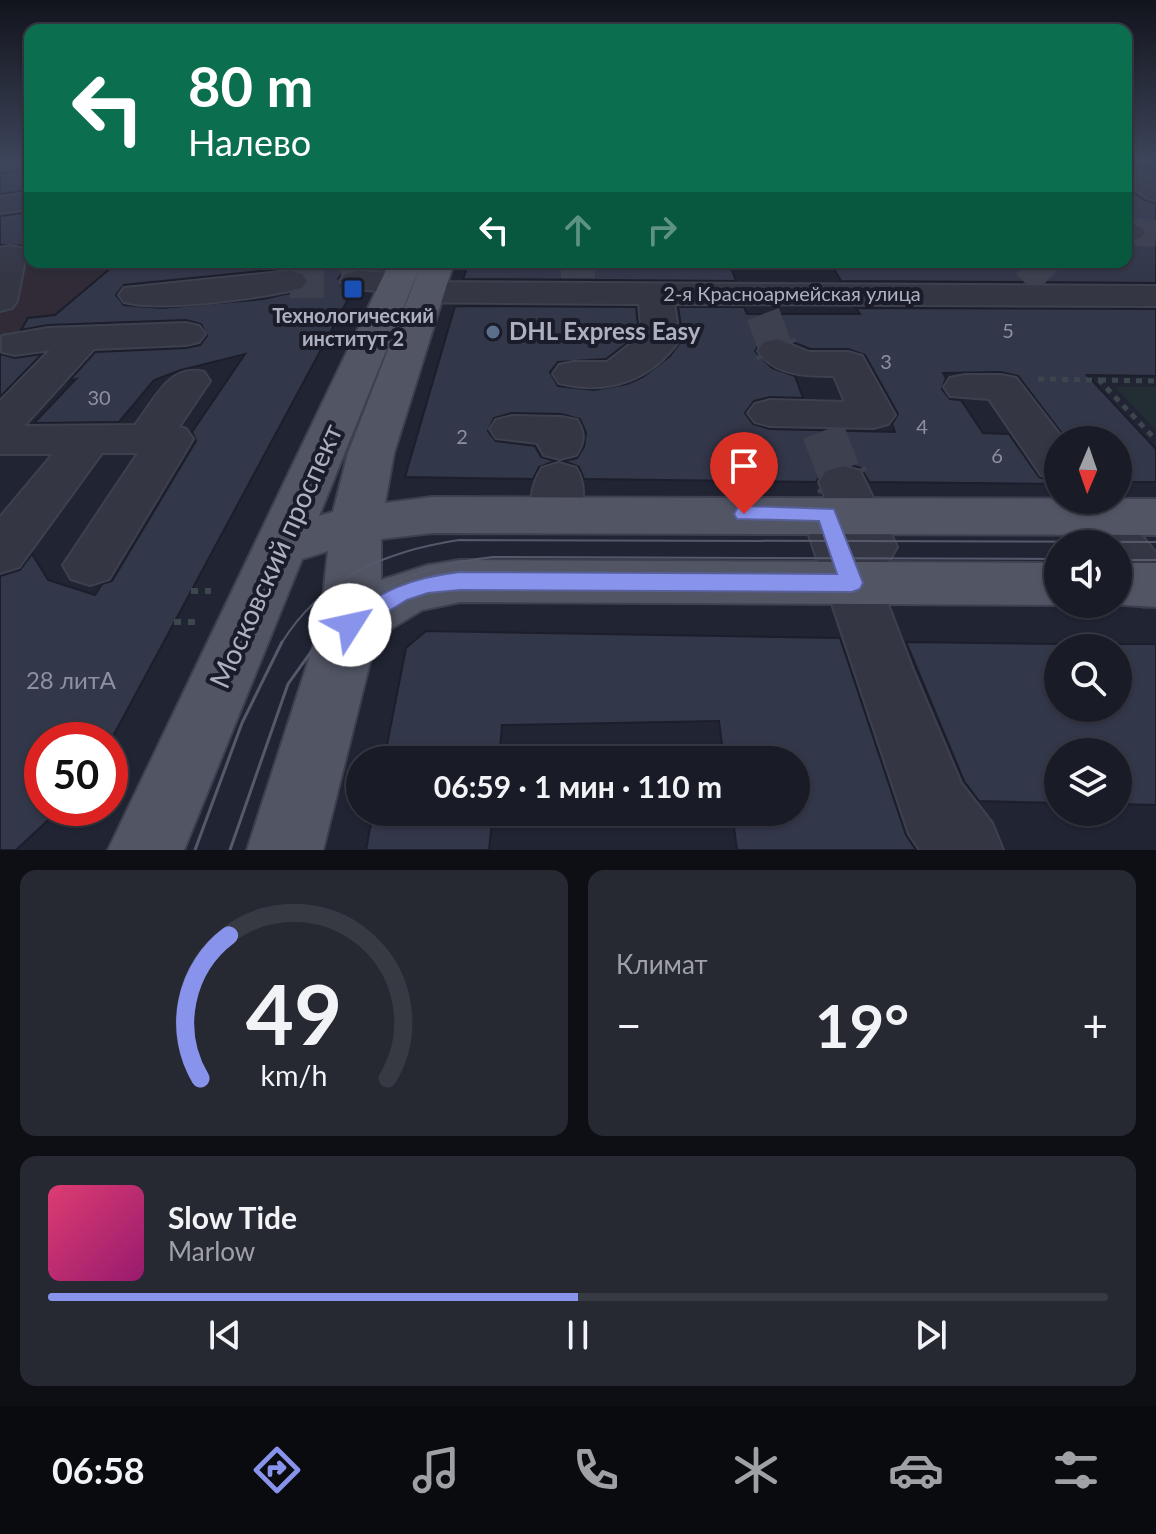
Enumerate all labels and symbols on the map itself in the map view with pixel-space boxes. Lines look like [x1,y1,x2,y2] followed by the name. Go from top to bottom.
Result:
[342,278,364,300] marker: Технологический институт 2
[663,281,921,305] street label: 2-я Красноармейская улица
[272,303,434,350] place label: Технологический институт 2
[509,316,701,345] place label: DHL Express Easy
[1002,318,1014,342] house number: 5
[484,323,502,341] marker: DHL Express Easy
[880,349,892,373] house number: 3
[87,385,111,409] house number: 30
[916,414,928,438] house number: 4
[201,418,349,693] street label: Московский проспект
[456,424,468,448] house number: 2
[1044,426,1132,514] north arrow
[710,432,778,514] pin
[991,443,1003,467] house number: 6
[308,583,392,667] position arrow
[26,665,117,694] house number: 28 литА
[24,722,128,826] speed limit sign: 50

